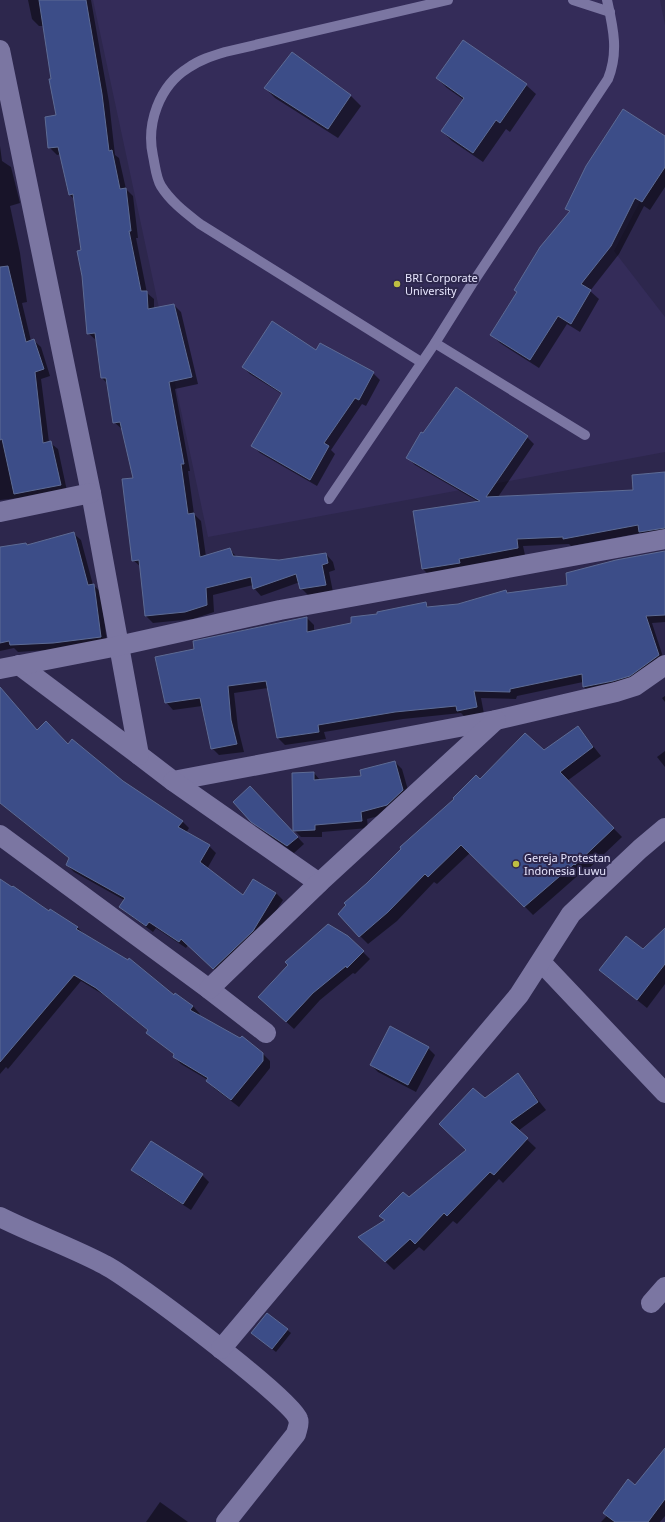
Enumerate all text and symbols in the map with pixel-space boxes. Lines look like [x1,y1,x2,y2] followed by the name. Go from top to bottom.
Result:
[405,270,478,298] place label: BRI Corporate University
[392,279,402,289] marker: BRI Corporate University
[524,850,611,878] place label: Gereja Protestan Indonesia Luwu
[511,859,521,869] marker: Gereja Protestan Indonesia Luwu

